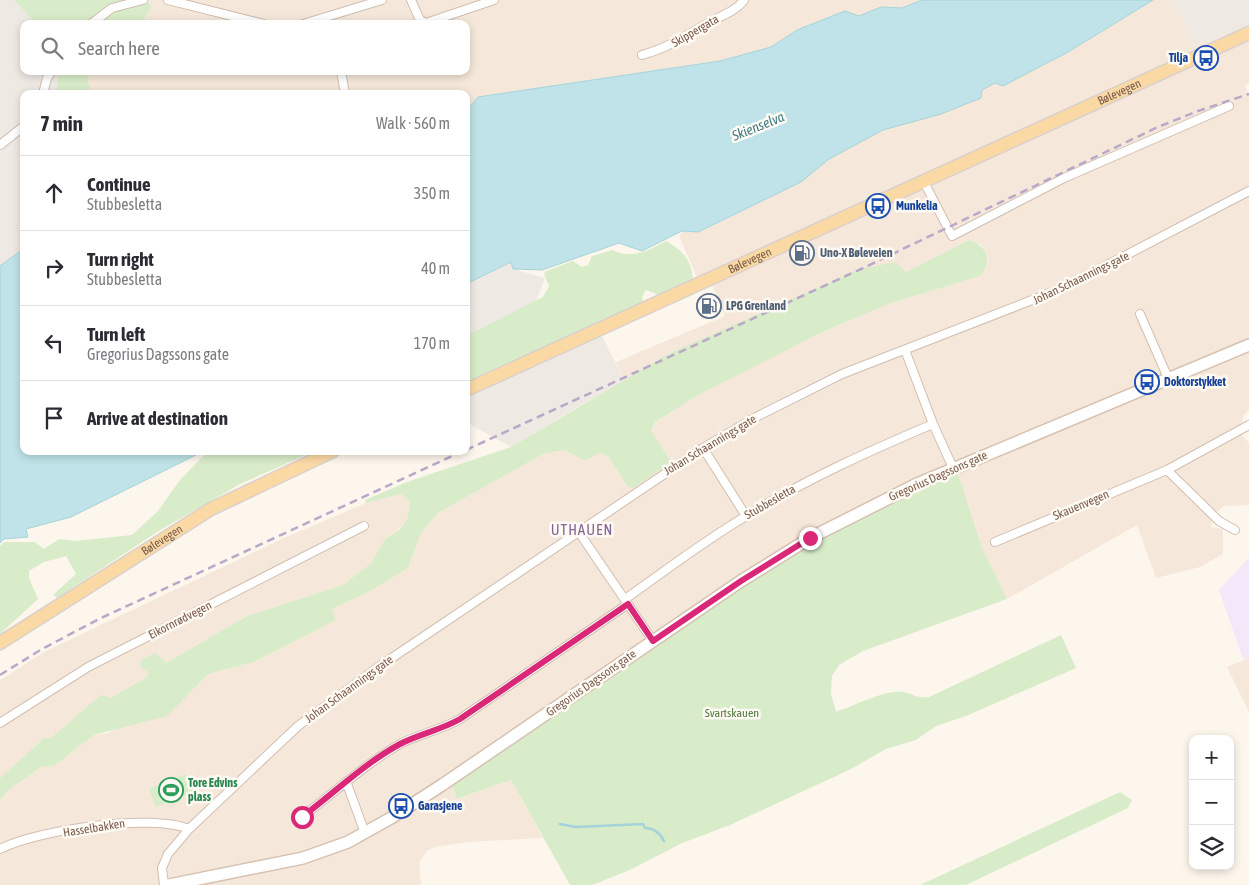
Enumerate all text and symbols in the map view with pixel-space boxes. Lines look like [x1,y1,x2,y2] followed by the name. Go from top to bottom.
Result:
[669,12,721,50] street label: Skippergata
[20,20,470,75] search box
[38,34,66,62] icon: search
[78,37,160,59] text: Search here
[1193,45,1219,71] bus stop icon: Tilja
[1169,51,1188,65] place label: Tilja
[1095,76,1143,108] street label: Bølevegen
[729,108,787,144] water label: Skienselva
[40,111,83,135] text: 7 min
[376,114,450,132] text: Walk · 560 m
[87,173,151,195] text: Continue
[40,179,68,207] icon: ahead
[414,184,450,202] text: 350 m
[865,193,891,219] bus stop icon: Munkelia
[87,195,162,213] text: Stubbesletta
[896,199,938,213] place label: Munkelia
[789,240,815,266] fuel station icon: Uno-X Bøleveien
[726,245,774,277] street label: Bølevegen
[820,246,893,260] place label: Uno-X Bøleveien
[87,248,154,270] text: Turn right
[1031,249,1131,307] street label: Johan Schaannings gate
[40,254,68,282] icon: right
[421,259,450,277] text: 40 m
[87,270,162,288] text: Stubbesletta
[696,293,722,319] fuel station icon: LPG Grenland
[726,299,786,313] place label: LPG Grenland
[87,323,145,345] text: Turn left
[40,329,68,357] icon: left
[414,334,450,352] text: 170 m
[87,345,229,363] text: Gregorius Dagssons gate
[1134,369,1160,395] bus stop icon: Doktorstykket
[1164,375,1227,389] place label: Doktorstykket
[40,404,68,432] icon: arrive
[87,407,228,429] text: Arrive at destination
[661,412,759,478] street label: Johan Schaannings gate
[887,448,989,504] street label: Gregorius Dagssons gate
[742,482,798,522] street label: Stubbesletta
[1051,487,1111,523] street label: Skauenvegen
[551,521,613,538] district label: UTHAUEN
[139,522,185,558] street label: Bølevegen
[799,527,822,550] route end
[146,598,214,642] street label: Eikornrødvegen
[543,647,639,719] street label: Gregorius Dagssons gate
[302,652,396,726] street label: Johan Schaannings gate
[705,706,759,720] park label: Svartskauen
[1189,735,1234,870] map controls
[1189,735,1234,780] button: +
[188,776,238,804] place label: Tore Edvins plass
[158,777,184,803] sports icon: Tore Edvins plass
[1189,780,1234,825] button: −
[388,793,414,819] bus stop icon: Garasjene
[418,799,463,813] place label: Garasjene
[291,806,314,829] route start
[62,816,126,840] street label: Hasselbakken
[1189,825,1234,870] button: layers

